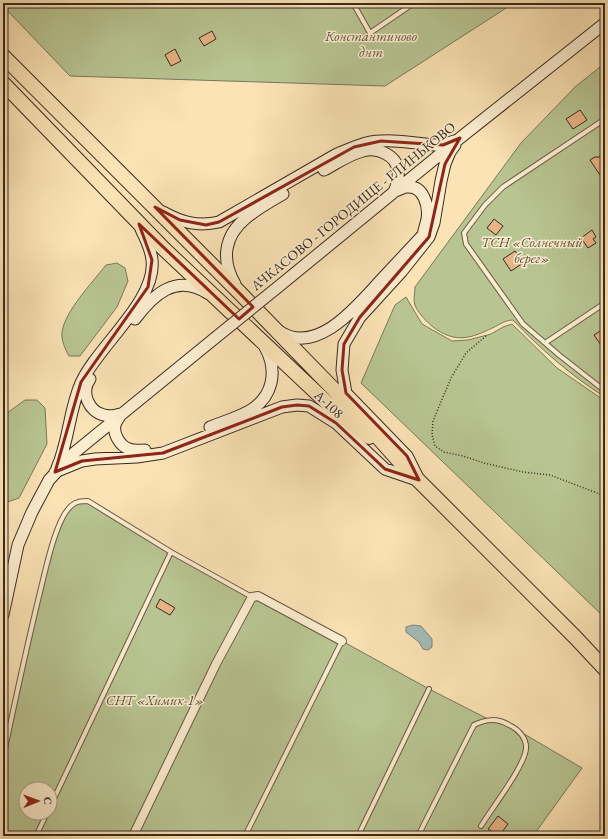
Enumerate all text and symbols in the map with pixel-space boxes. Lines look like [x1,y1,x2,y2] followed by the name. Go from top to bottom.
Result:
[324,27,418,61] park label: Константиново днт
[246,117,459,295] street label: АЧКАСОВО - ГОРОДИЩЕ - ГЛИНЬКОВО
[481,233,583,267] park label: ТСН «Солнечный берег»
[310,385,348,422] street label: А-108
[106,691,204,709] park label: СНТ «Химик-1»
[18,781,58,821] north arrow
[41,797,55,805] text: С

